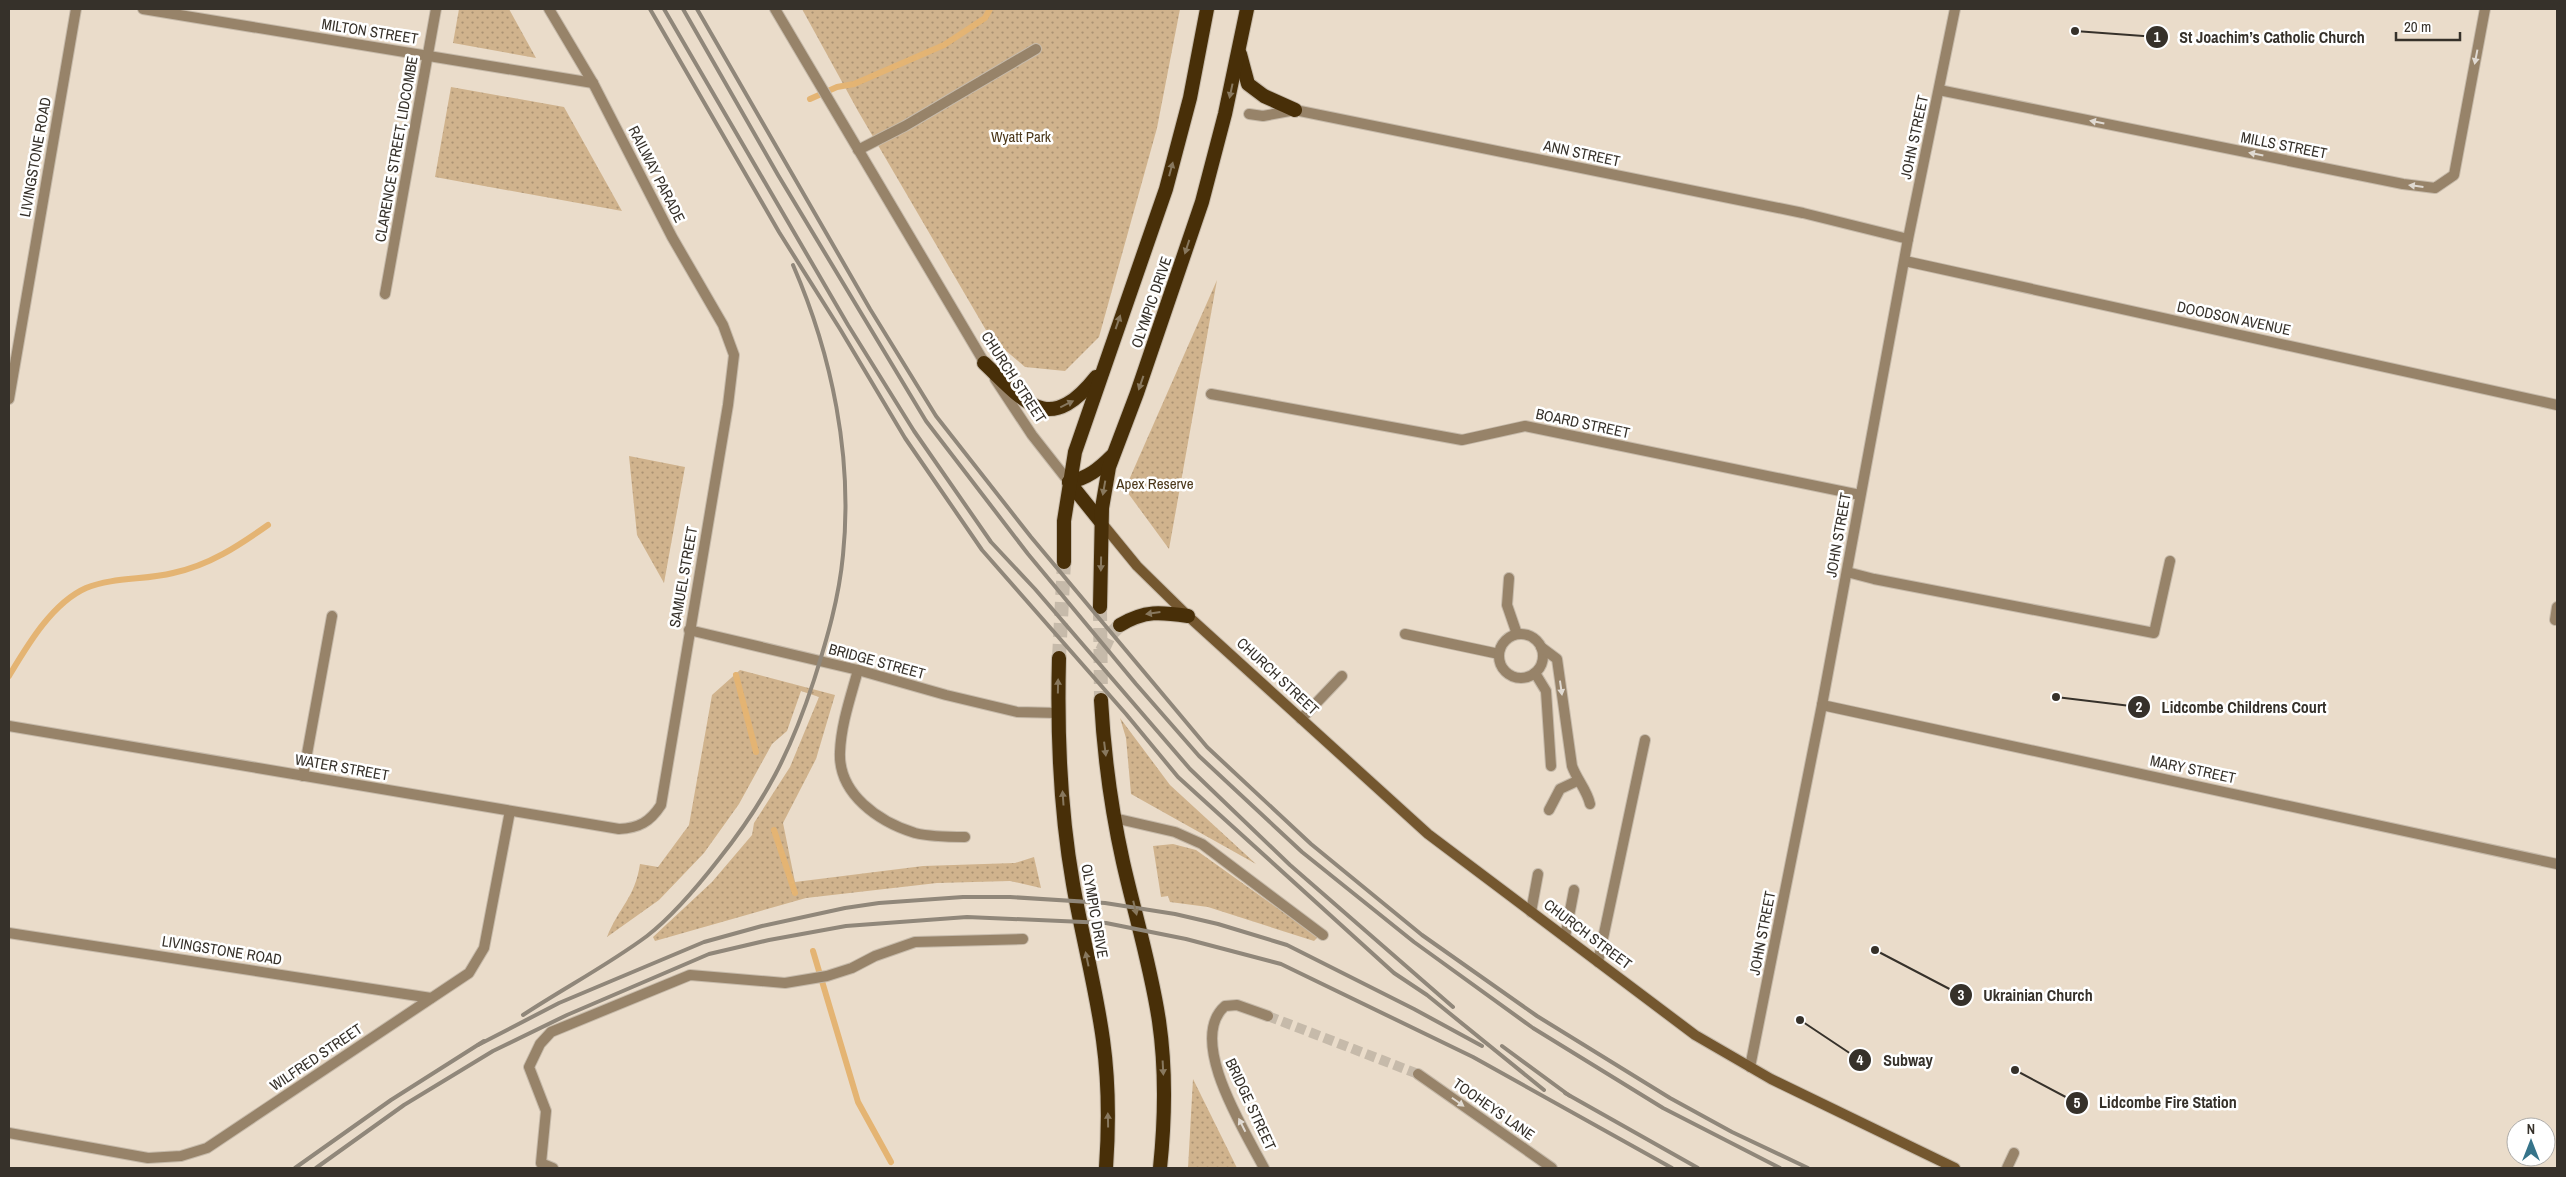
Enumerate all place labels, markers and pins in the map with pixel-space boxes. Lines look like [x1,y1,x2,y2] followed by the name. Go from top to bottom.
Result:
[2144,22,2375,53] callout: St Joachim’s Catholic Church
[2127,691,2337,722] callout: Lidcombe Childrens Court
[1949,979,2103,1010] callout: Ukrainian Church
[1848,1045,1943,1076] callout: Subway
[2064,1087,2247,1118] callout: Lidcombe Fire Station

